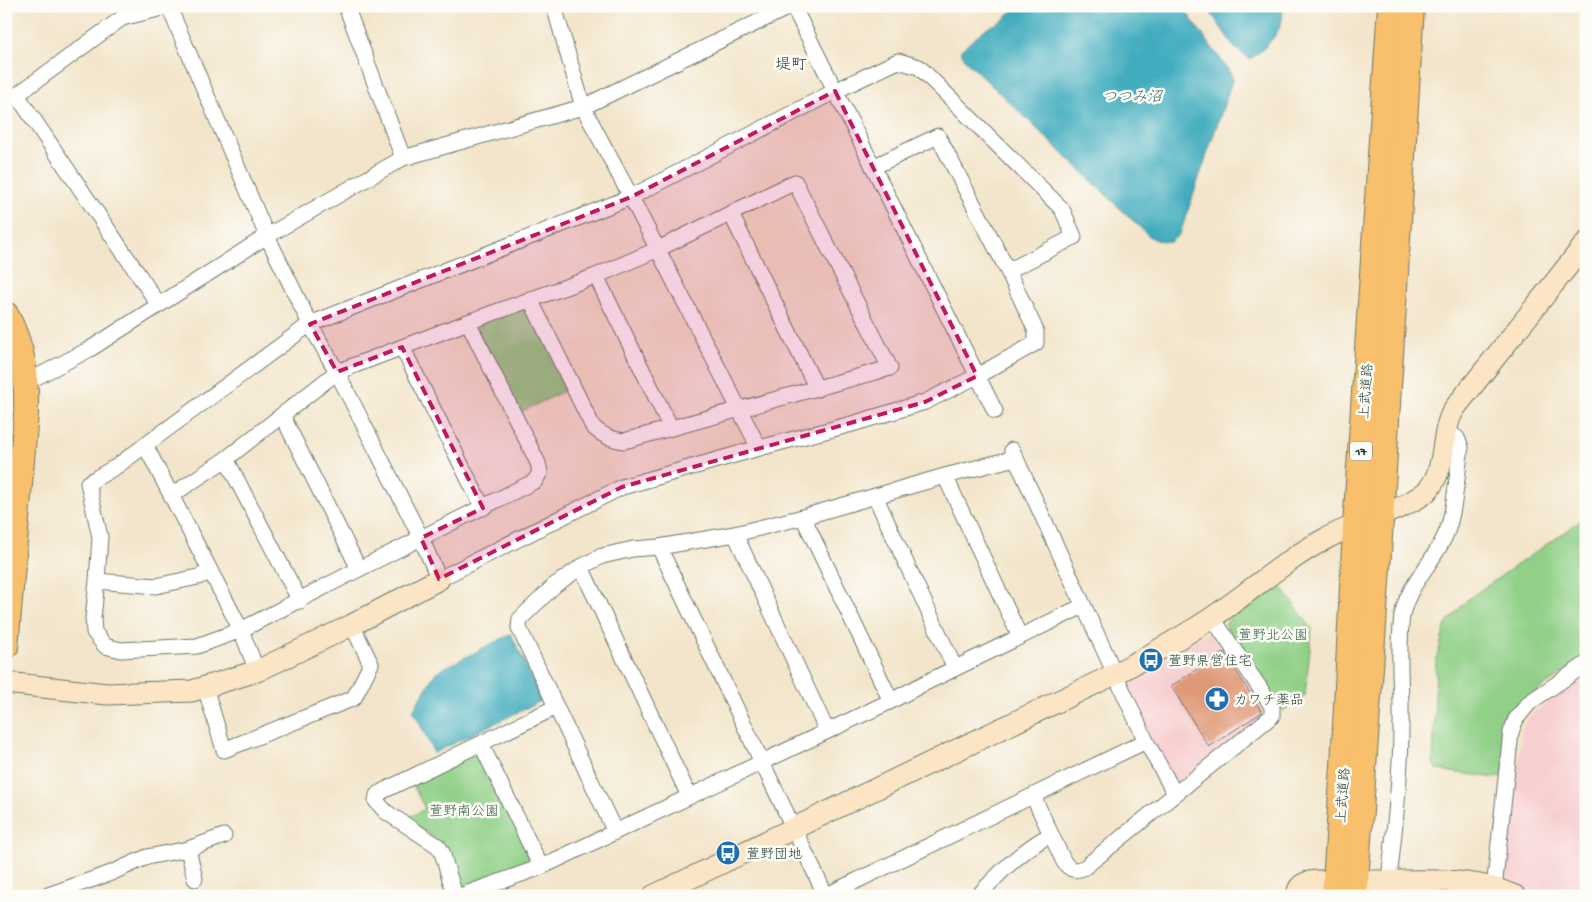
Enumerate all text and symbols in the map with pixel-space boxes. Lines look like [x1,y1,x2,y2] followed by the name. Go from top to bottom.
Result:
[775,57,807,76] district label: 堤町
[1102,89,1164,107] water label: つつみ沼
[1356,363,1378,420] street label: 上武道路
[1350,442,1372,461] road number: 17
[1238,628,1308,645] park label: 萱野北公園
[1138,647,1164,673] bus stop icon: 萱野県営住宅
[1168,654,1252,671] place label: 萱野県営住宅
[1204,686,1230,712] pharmacy icon: カワチ薬品
[1234,693,1304,710] place label: カワチ薬品
[1333,767,1355,824] street label: 上武道路
[429,804,499,821] park label: 萱野南公園
[715,840,741,866] bus stop icon: 萱野団地
[746,847,802,864] place label: 萱野団地

